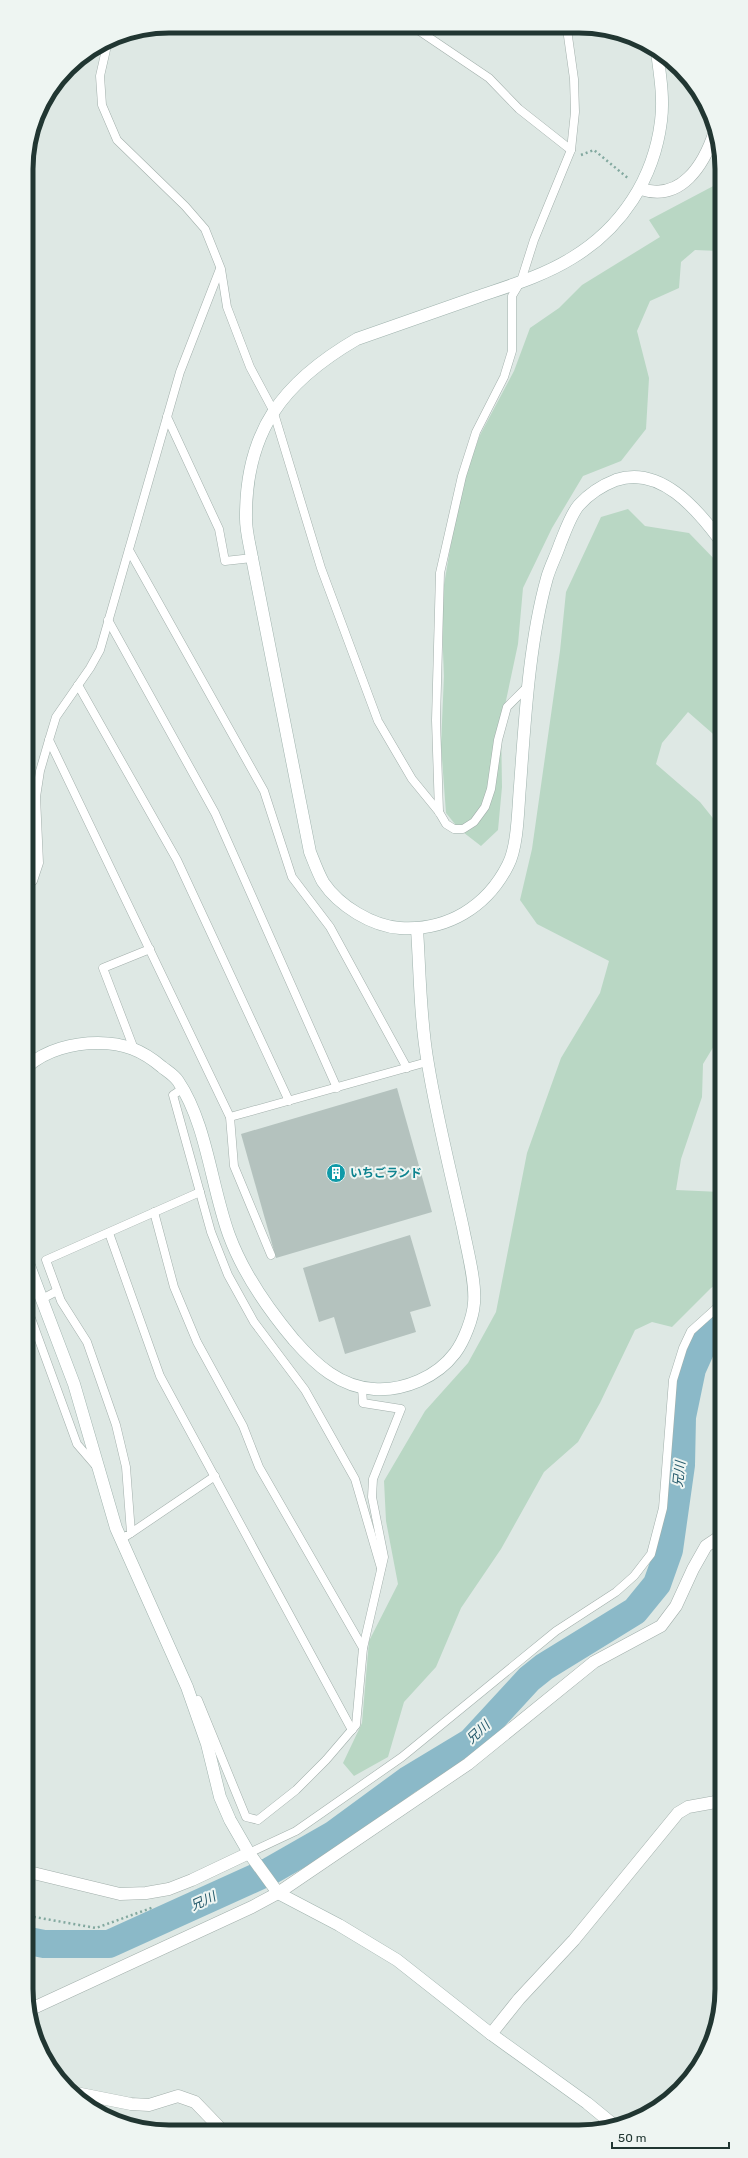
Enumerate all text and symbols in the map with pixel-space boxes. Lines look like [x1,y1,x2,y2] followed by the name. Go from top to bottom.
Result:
[325,1162,347,1184] building icon: いちごランド
[350,1166,422,1180] place label: いちごランド
[670,1458,688,1488] water label: 兄川
[463,1716,494,1746] water label: 兄川
[188,1888,220,1913] water label: 兄川
[612,2124,729,2150] scale bar
[618,2131,646,2145] text: 50 m

